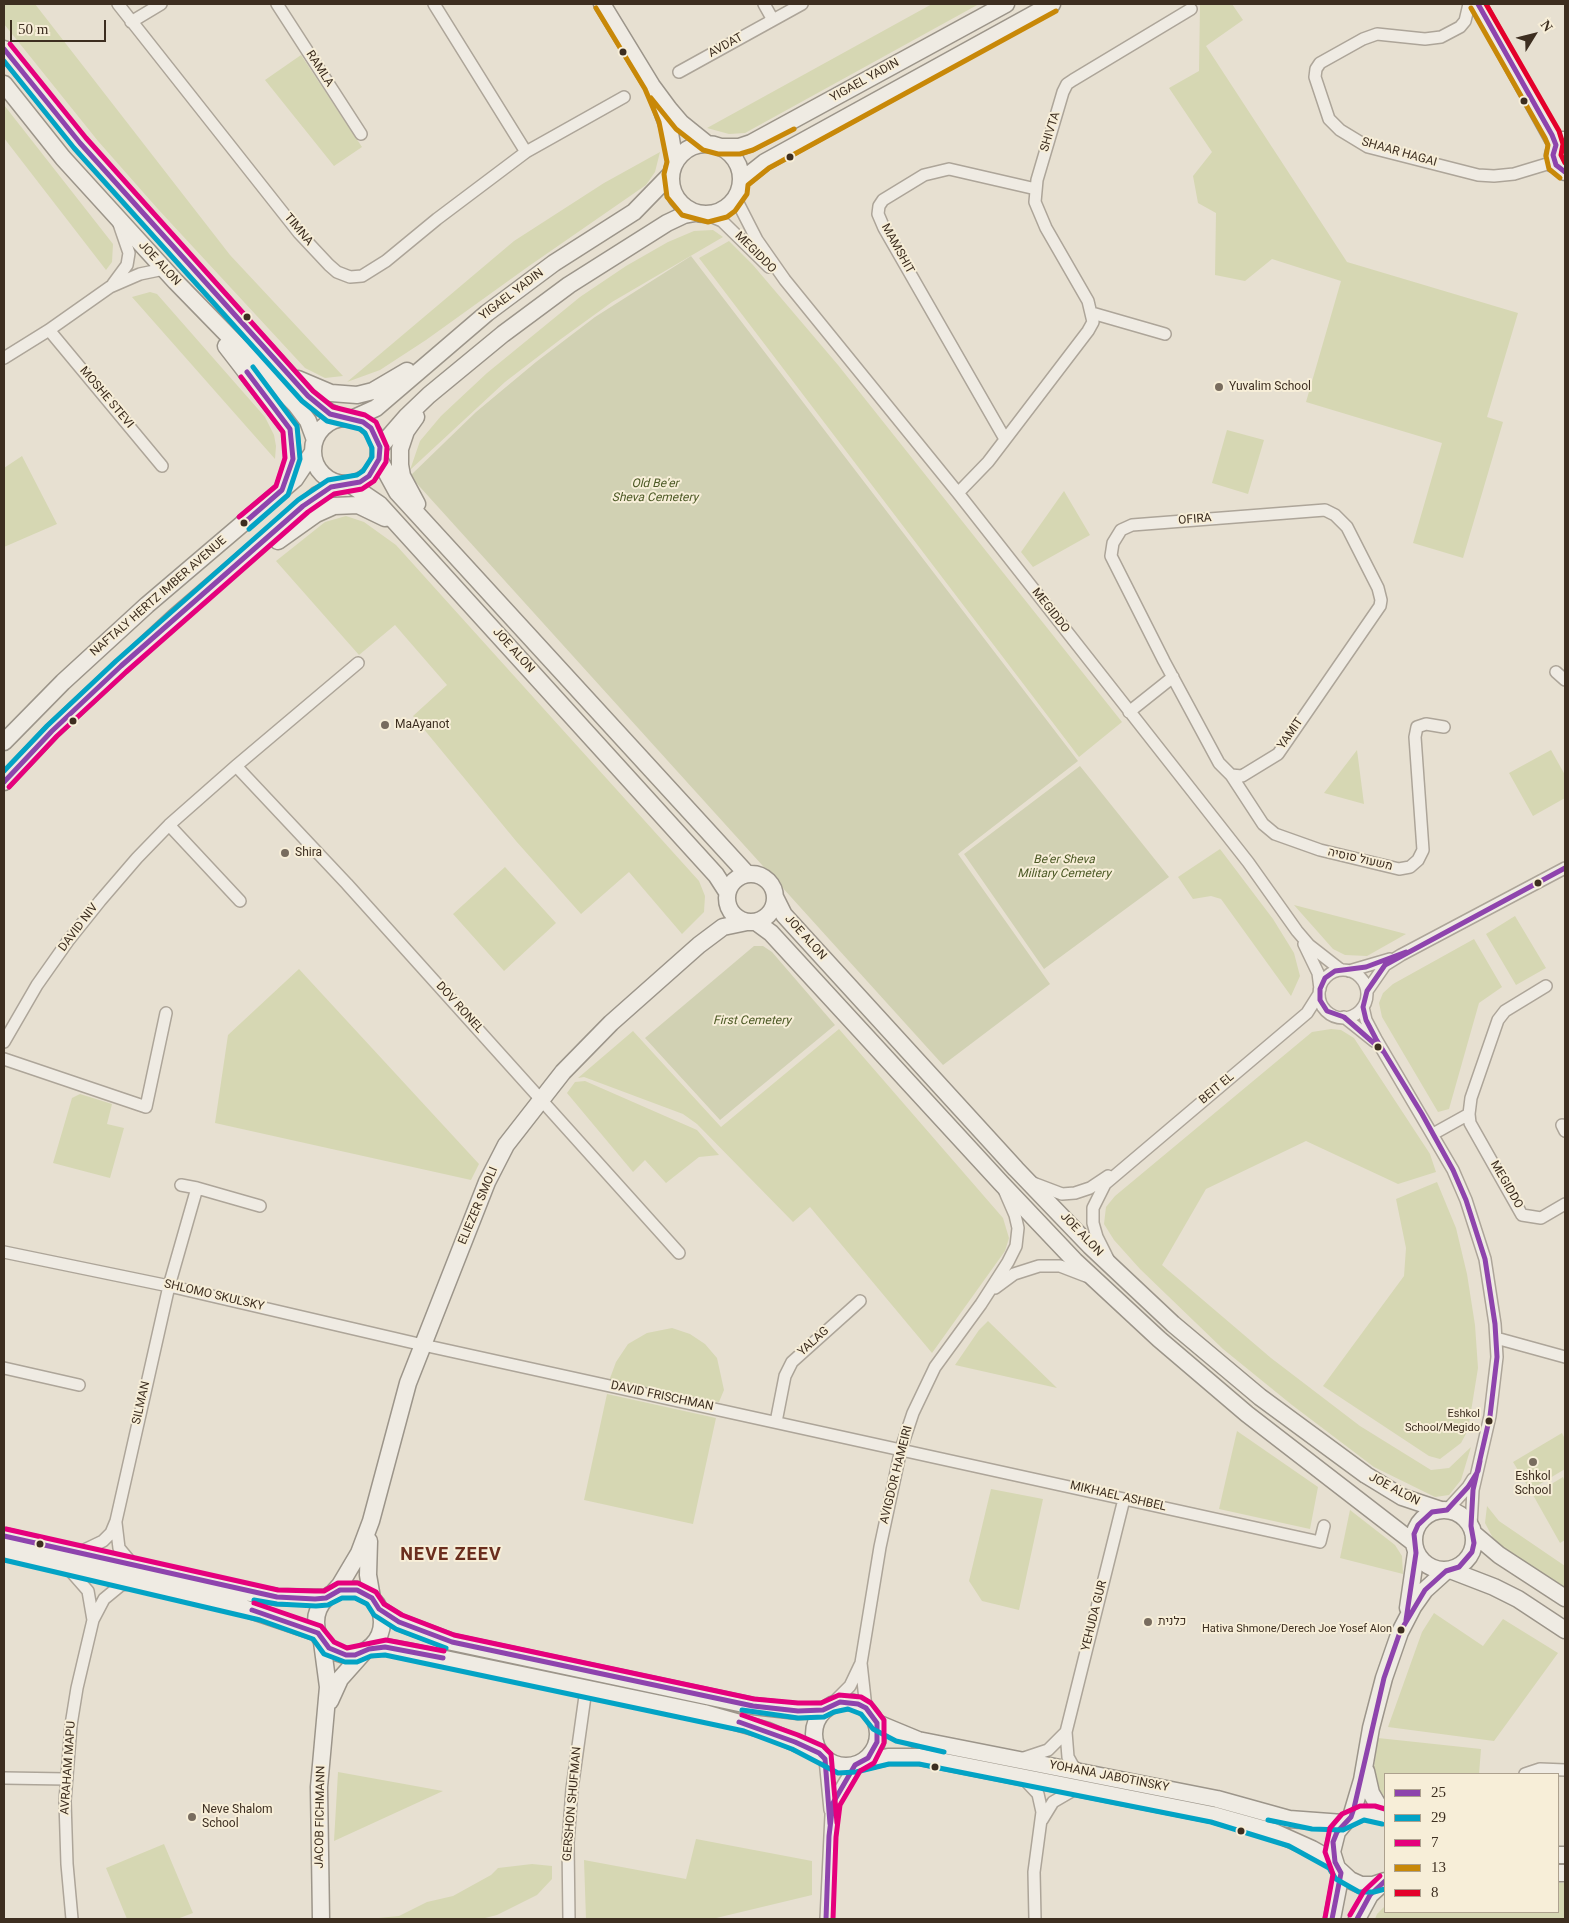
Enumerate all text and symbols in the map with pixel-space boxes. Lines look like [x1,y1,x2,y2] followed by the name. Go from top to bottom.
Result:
[12,10,109,42] scale bar
[1509,10,1559,60] north arrow
[1537,17,1556,34] text: N
[18,21,48,37] text: 50 m
[706,31,746,61] street label: AVDAT
[618,47,628,57] unlabelled marker
[302,48,336,90] street label: RAMLA
[828,56,902,106] street label: YIGAEL YADIN
[1519,96,1529,106] unlabelled marker
[1038,110,1064,154] street label: SHIVTA
[1360,135,1438,171] street label: SHAAR HAGAI
[785,152,795,162] unlabelled marker
[280,211,316,249] street label: TIMNA
[877,221,917,277] street label: MAMSHIT
[731,229,779,277] street label: MEGIDDO
[135,239,183,289] street label: JOE ALON
[477,266,547,324] street label: YIGAEL YADIN
[242,312,252,322] unlabelled marker
[76,364,136,432] street label: MOSHE STEVI
[1229,380,1311,394] place label: Yuvalim School
[1213,381,1225,393] marker: Yuvalim School
[612,477,698,505] park label: Old Be'er Sheva Cemetery
[1178,511,1212,529] street label: OFIRA
[239,518,249,528] unlabelled marker
[88,534,230,660] street label: NAFTALY HERTZ IMBER AVENUE
[1028,586,1072,636] street label: MEGIDDO
[489,626,537,676] street label: JOE ALON
[1275,715,1307,753] street label: YAMIT
[68,716,78,726] unlabelled marker
[395,718,449,732] place label: MaAyanot
[379,719,391,731] marker: MaAyanot
[295,846,322,860] place label: Shira
[1326,846,1394,874] street label: משעול סוסיה
[279,847,291,859] marker: Shira
[1017,853,1111,881] park label: Be'er Sheva Military Cemetery
[1533,878,1543,888] unlabelled marker
[56,901,102,955] street label: DAVID NIV
[781,913,829,963] street label: JOE ALON
[432,979,486,1037] street label: DOV RONEL
[713,1014,791,1028] park label: First Cemetery
[1373,1042,1383,1052] unlabelled marker
[1197,1070,1237,1108] street label: BEIT EL
[1487,1159,1525,1211] street label: MEGIDDO
[456,1165,502,1247] street label: ELIEZER SMOLI
[1057,1210,1105,1260] street label: JOE ALON
[162,1277,266,1315] street label: SHLOMO SKULSKY
[796,1324,832,1360] street label: YALAG
[609,1379,715,1415] street label: DAVID FRISCHMAN
[130,1380,154,1426] street label: SILMAN
[1405,1408,1480,1434] place label: Eshkol School/Megido
[1484,1416,1494,1426] marker: Eshkol School/Megido
[878,1424,916,1526] street label: AVIGDOR HAMEIRI
[1527,1456,1539,1468] marker: Eshkol School
[1515,1470,1551,1498] place label: Eshkol School
[1366,1471,1422,1509] street label: JOE ALON
[1068,1479,1168,1515] street label: MIKHAEL ASHBEL
[35,1539,45,1549] unlabelled marker
[399,1545,503,1567] district label: NEVE ZEEV
[1079,1579,1111,1653] street label: YEHUDA GUR
[1158,1615,1186,1629] place label: כלנית
[1142,1616,1154,1628] marker: כלנית
[1202,1623,1392,1637] place label: Hativa Shmone/Derech Joe Yosef Alon
[1396,1625,1406,1635] marker: Hativa Shmone/Derech Joe Yosef Alon
[59,1721,79,1815] street label: AVRAHAM MAPU
[561,1746,585,1862] street label: GERSHON SHUFMAN
[1048,1758,1170,1796] street label: YOHANA JABOTINSKY
[930,1762,940,1772] unlabelled marker
[313,1766,329,1868] street label: JACOB FICHMANN
[1384,1773,1559,1913] legend
[1431,1784,1446,1800] text: 25
[202,1803,273,1831] place label: Neve Shalom School
[1431,1809,1446,1825] text: 29
[186,1811,198,1823] marker: Neve Shalom School
[1236,1826,1246,1836] unlabelled marker
[1431,1834,1439,1850] text: 7
[1431,1859,1446,1875] text: 13
[1431,1884,1439,1900] text: 8

